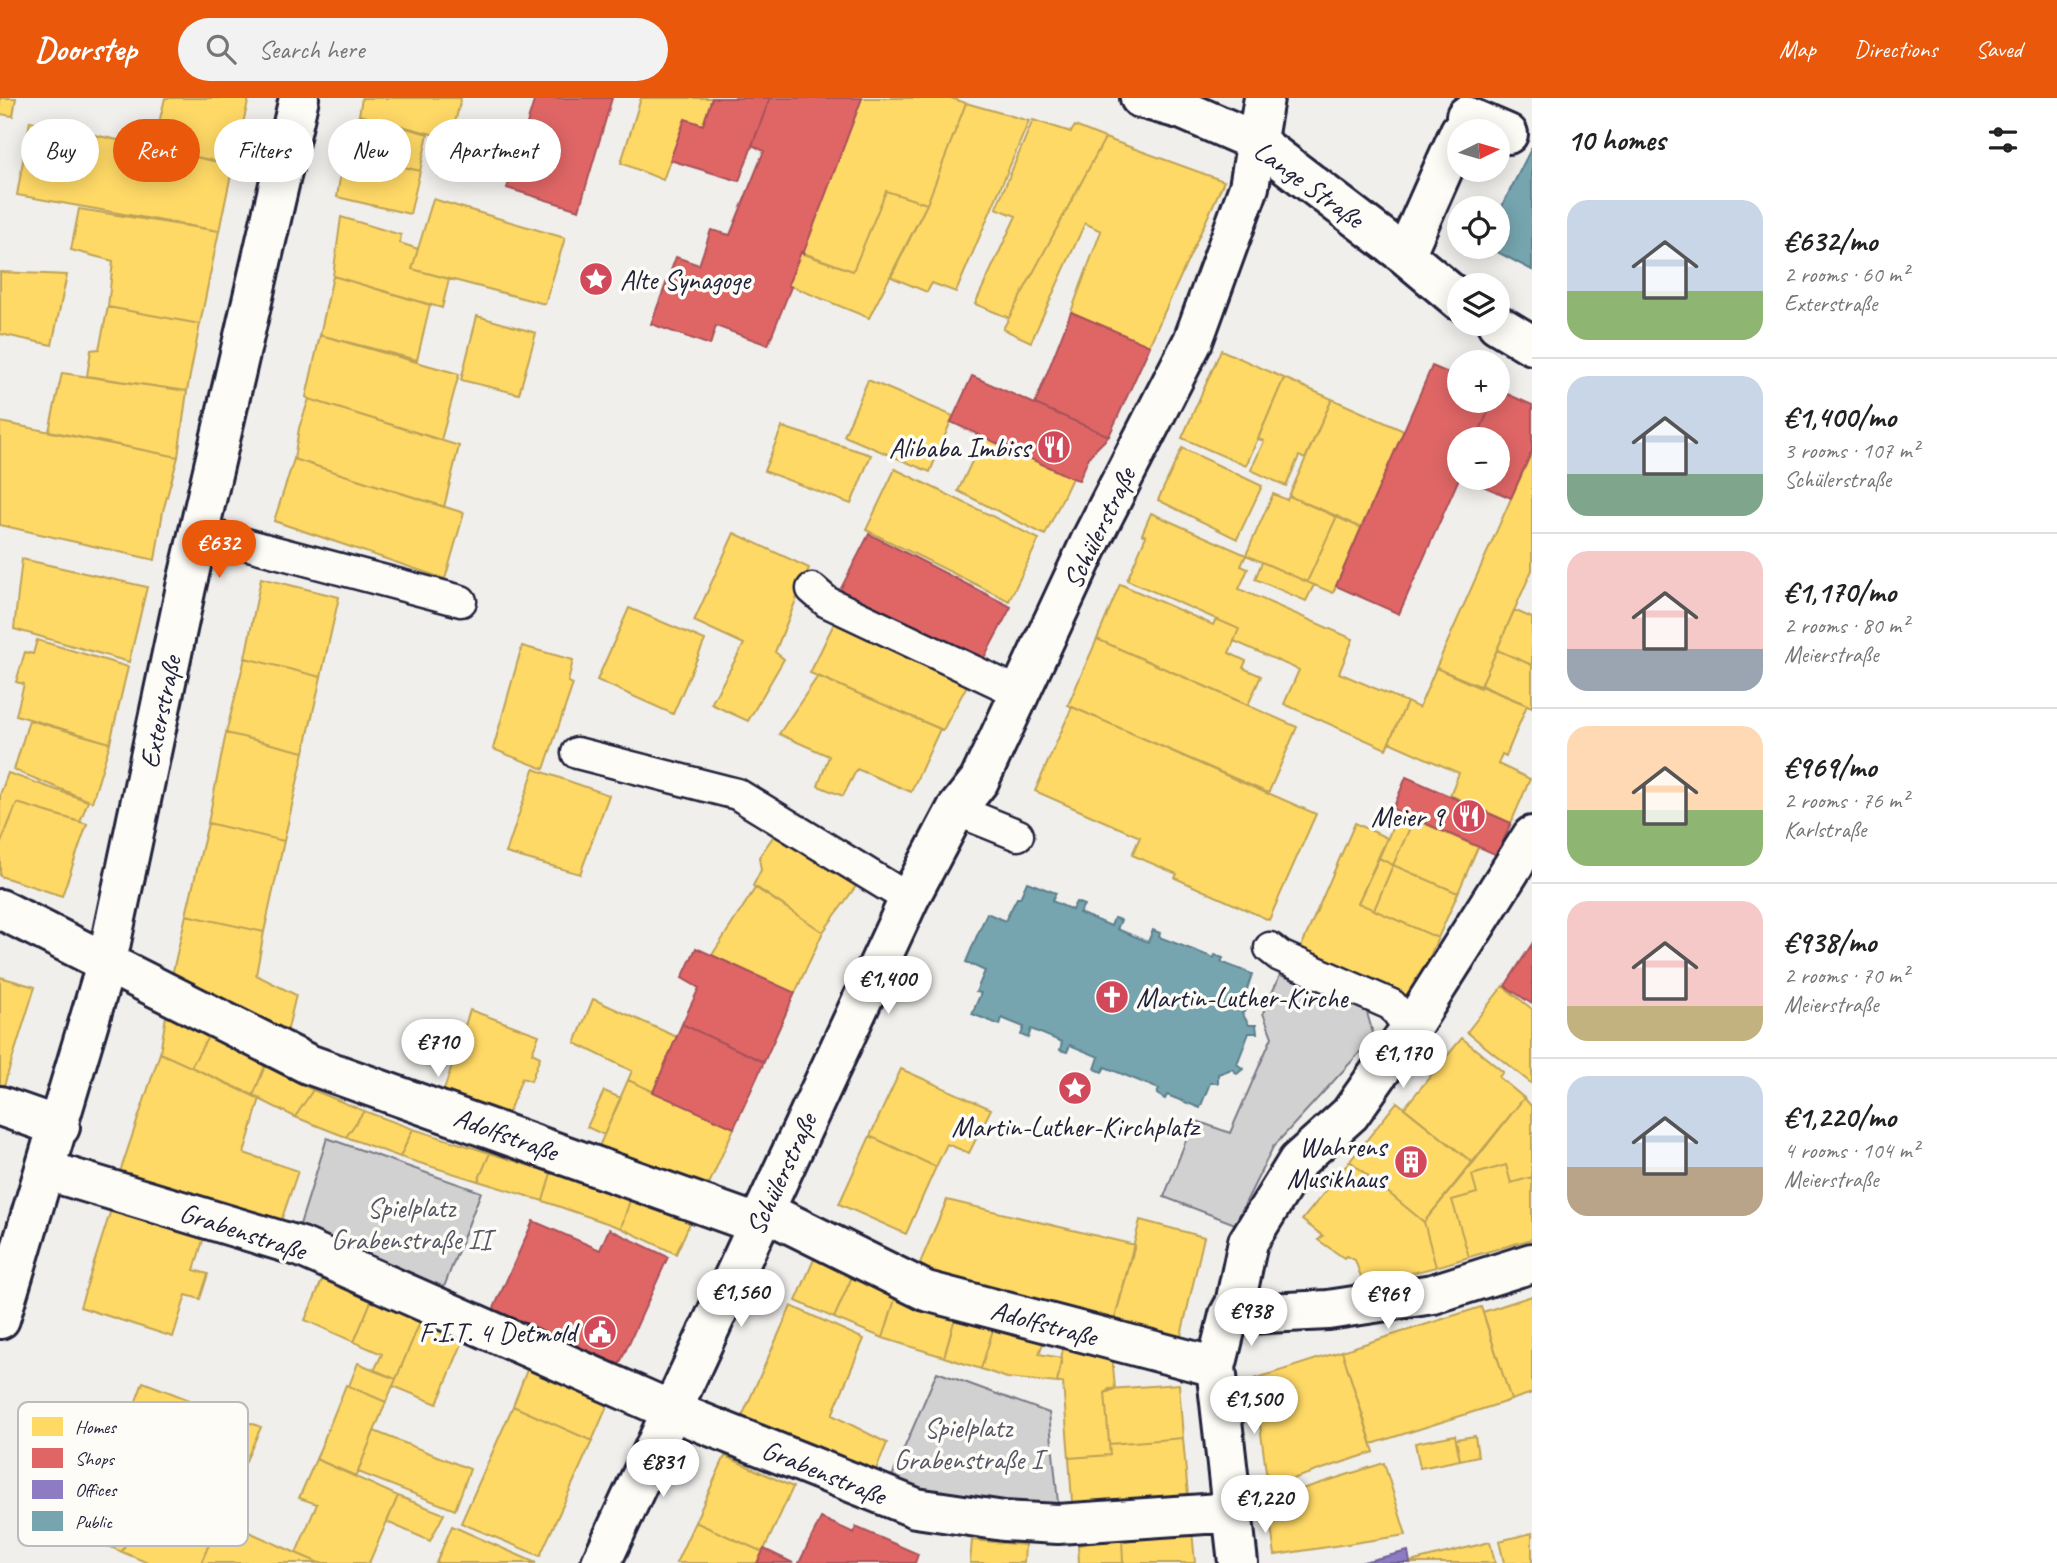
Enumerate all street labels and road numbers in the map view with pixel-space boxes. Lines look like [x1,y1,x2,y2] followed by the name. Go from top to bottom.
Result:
[1247,132,1372,237] street label: Lange Straße
[1055,460,1144,594] street label: Schülerstraße
[131,651,189,771] street label: Exterstraße
[449,1099,565,1170] street label: Adolfstraße
[738,1106,825,1240] street label: Schülerstraße
[176,1194,312,1268] street label: Grabenstraße
[987,1292,1103,1354] street label: Adolfstraße
[757,1431,893,1513] street label: Grabenstraße

